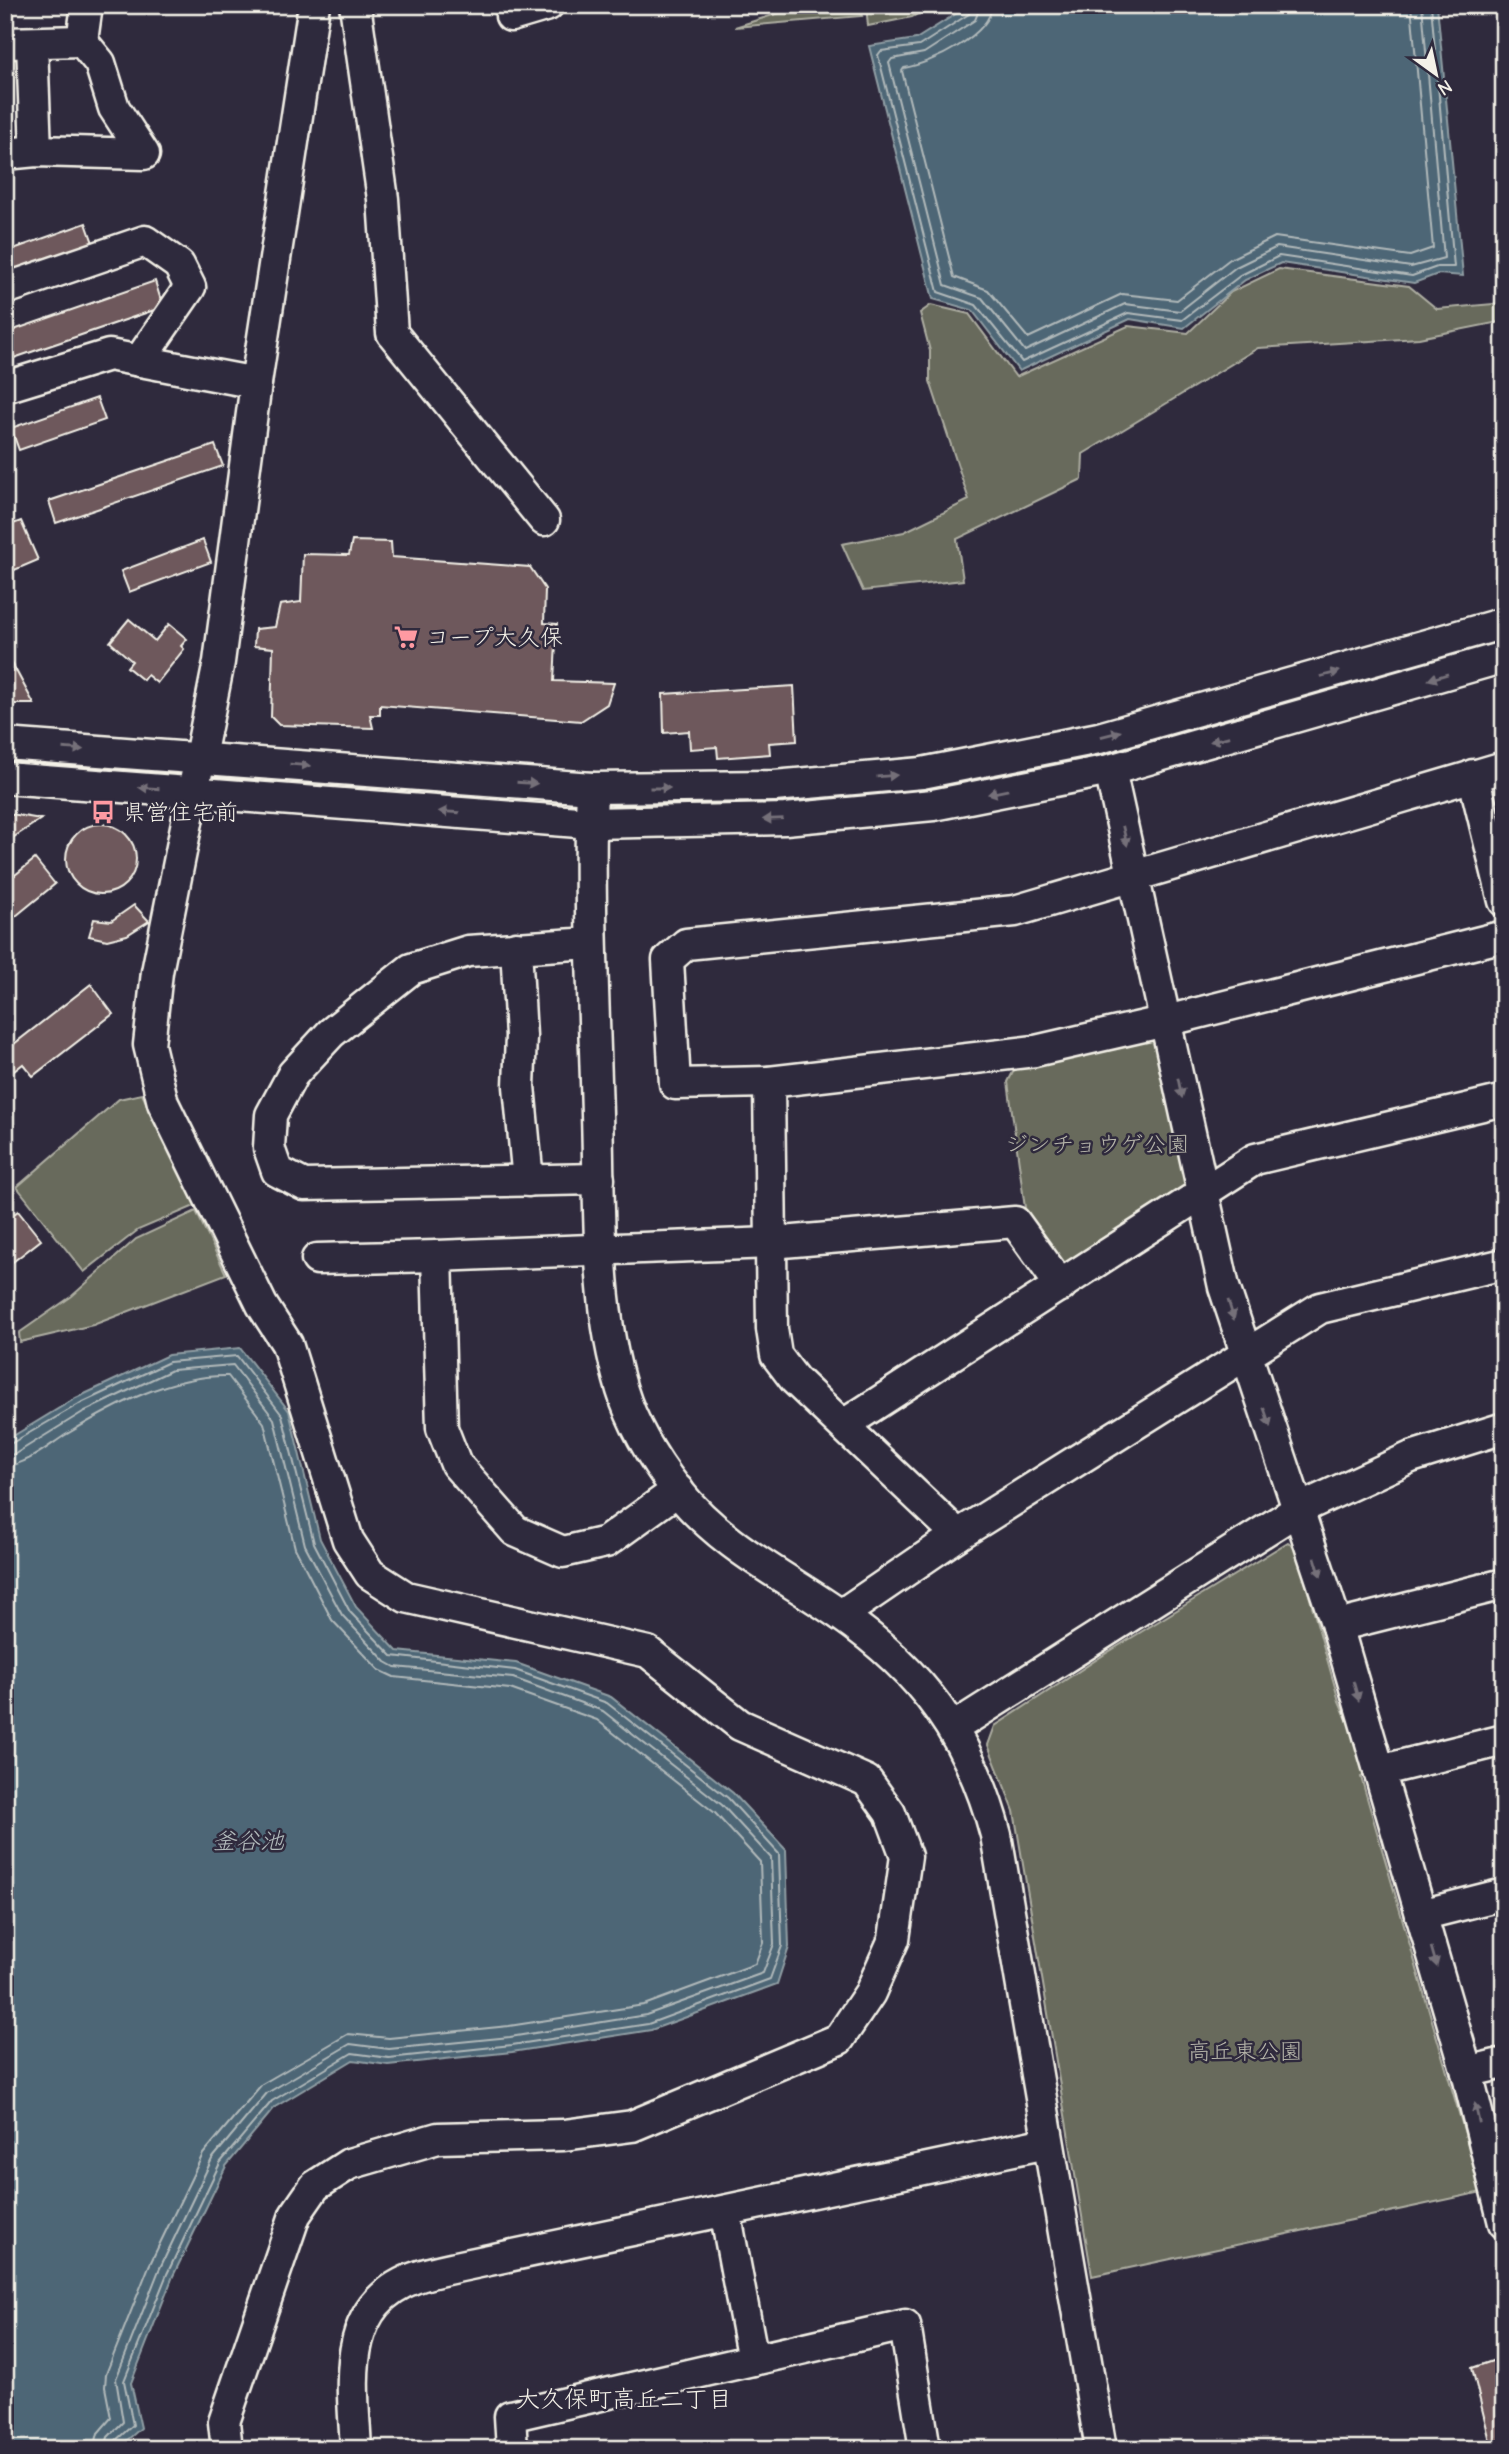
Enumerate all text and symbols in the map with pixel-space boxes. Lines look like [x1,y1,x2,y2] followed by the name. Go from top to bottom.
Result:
[1400,38,1470,108] north arrow
[1434,75,1456,100] text: N
[392,623,420,651] supermarket icon: コープ大久保
[426,624,563,651] place label: コープ大久保
[1320,668,1341,678] one-way arrow
[1428,672,1449,682] one-way arrow
[1100,729,1121,739] one-way arrow
[1209,735,1230,745] one-way arrow
[63,743,85,754] one-way arrow
[289,760,311,771] one-way arrow
[876,770,898,781] one-way arrow
[516,778,538,789] one-way arrow
[138,782,160,793] one-way arrow
[650,782,672,794] one-way arrow
[987,787,1009,798] one-way arrow
[89,798,117,826] bus stop icon: 県営住宅前
[123,799,238,826] place label: 県営住宅前
[438,806,460,817] one-way arrow
[762,814,784,825] one-way arrow
[1119,825,1130,847] one-way arrow
[1175,1077,1186,1099] one-way arrow
[1005,1131,1189,1158] park label: ジンチョウゲ公園
[1226,1299,1237,1320] one-way arrow
[1262,1407,1273,1428] one-way arrow
[1313,1557,1324,1578] one-way arrow
[1351,1680,1362,1702] one-way arrow
[212,1827,285,1855] water label: 釜谷池
[1429,1946,1439,1967] one-way arrow
[1188,2038,1303,2065] park label: 高丘東公園
[1471,2102,1482,2124] one-way arrow
[516,2385,732,2413] district label: 大久保町高丘二丁目

